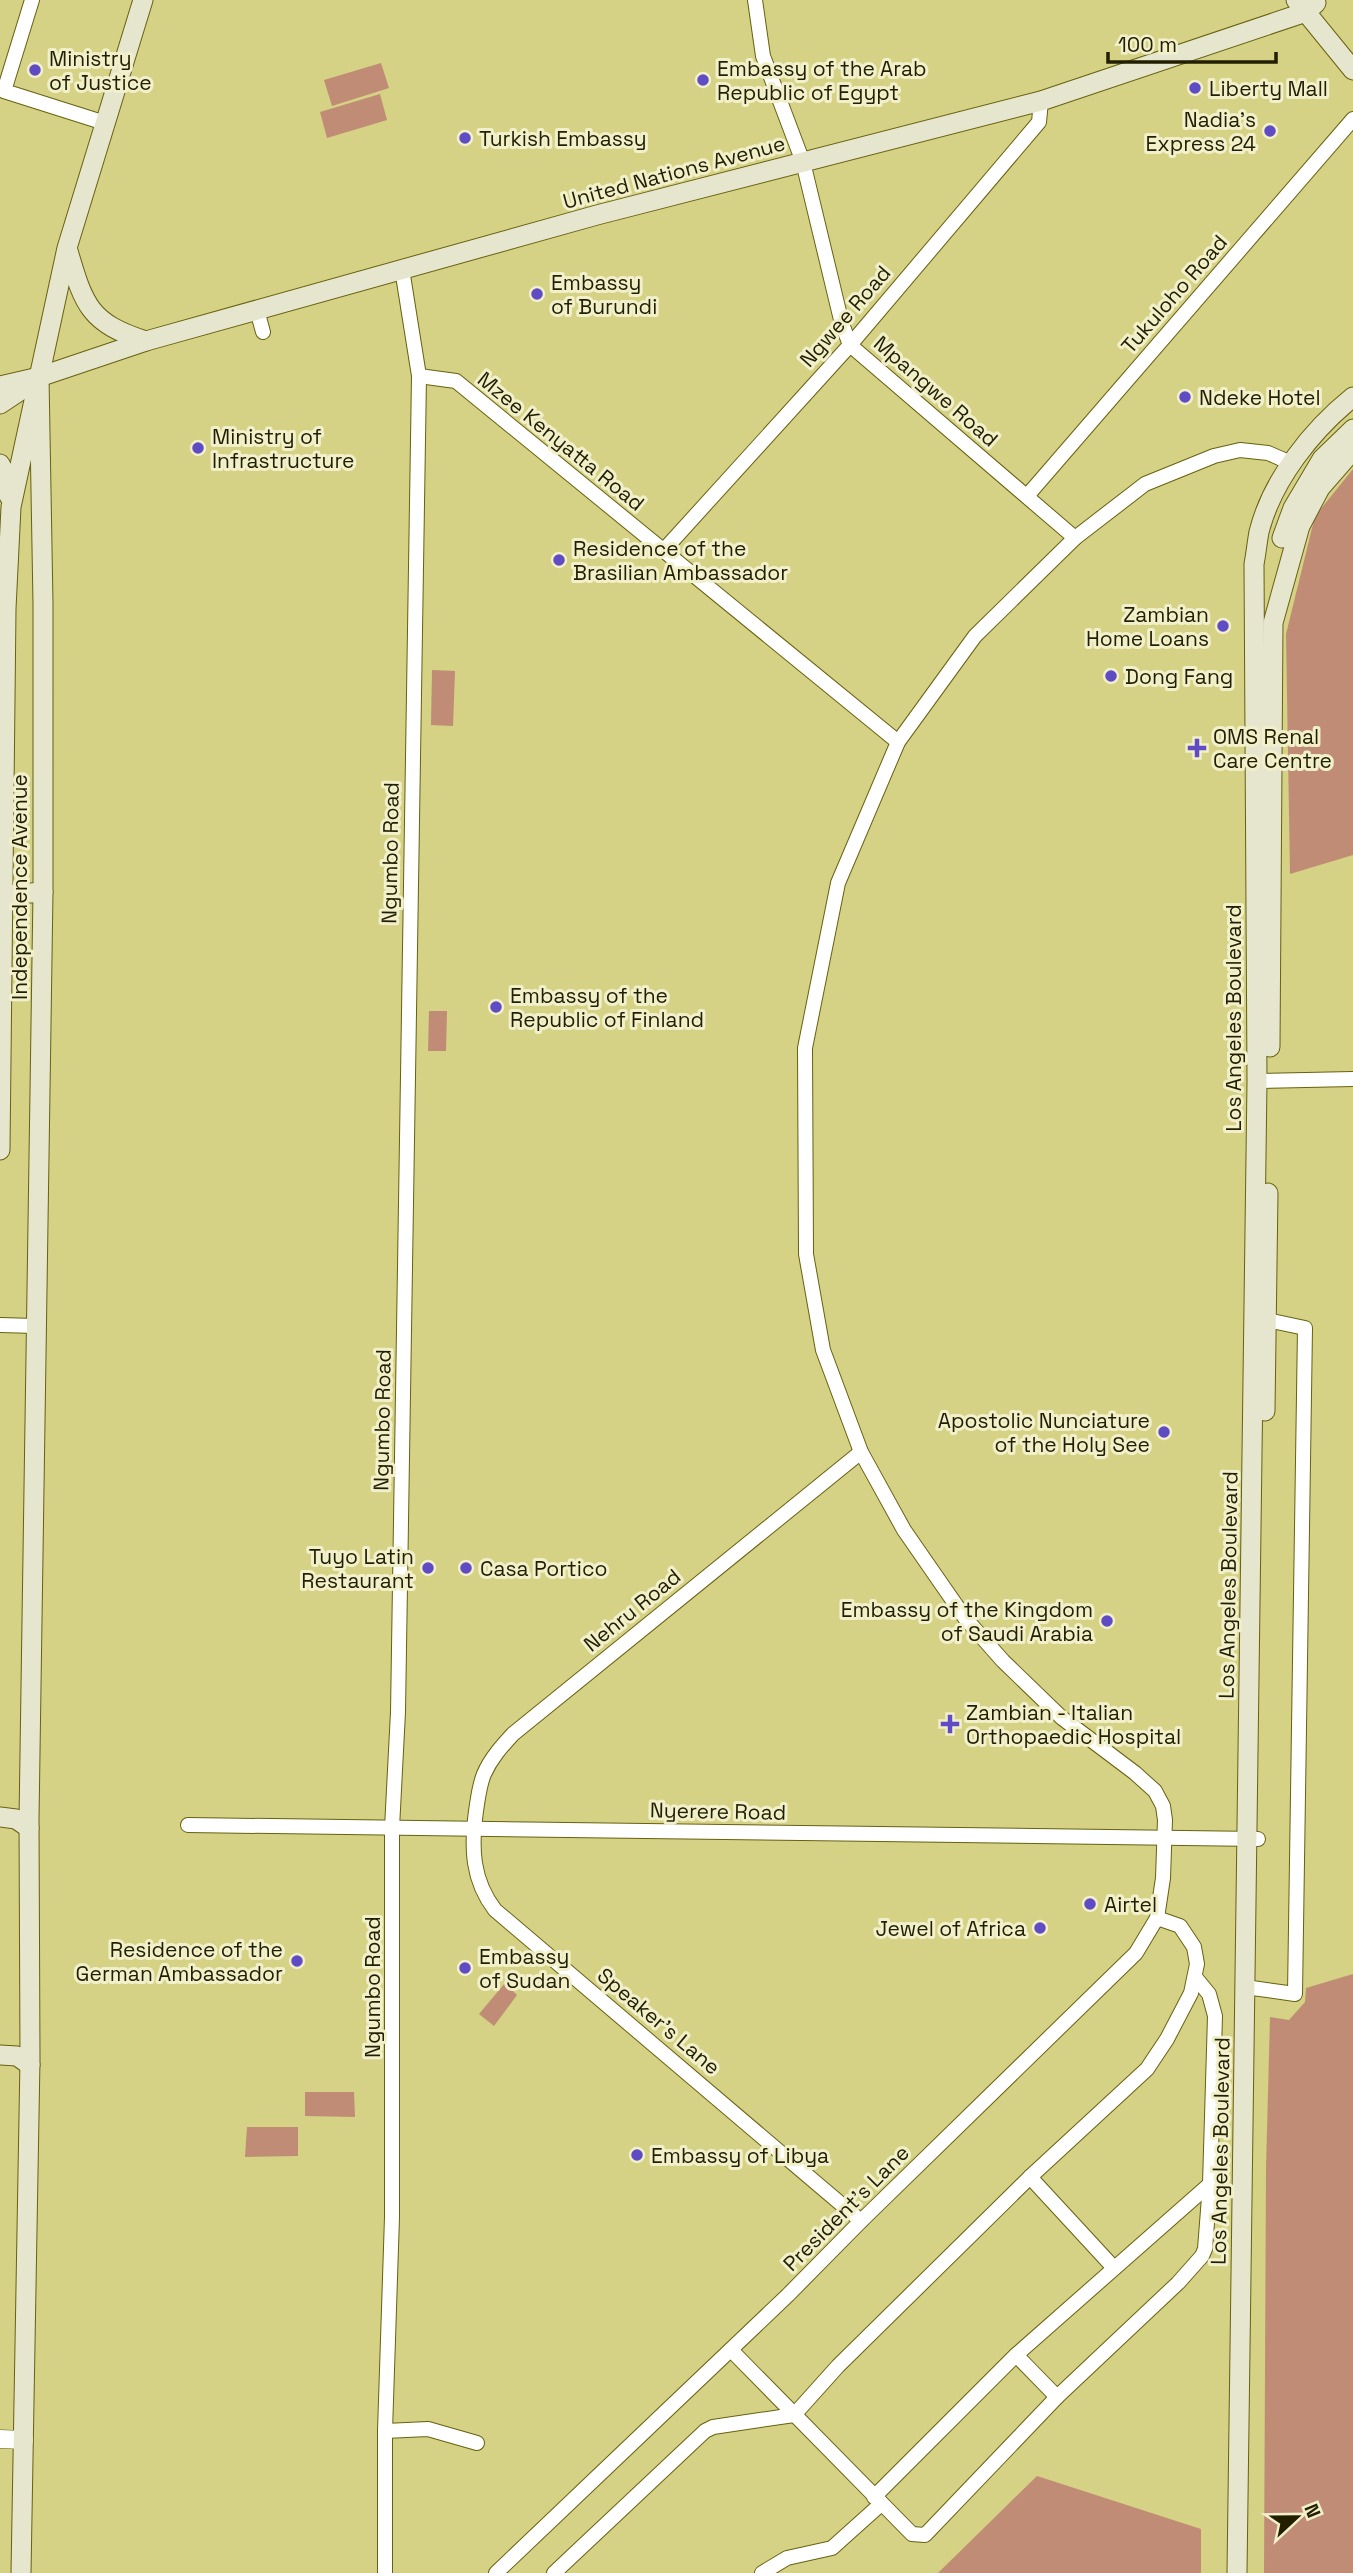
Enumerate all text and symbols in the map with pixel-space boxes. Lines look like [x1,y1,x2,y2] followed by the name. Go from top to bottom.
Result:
[1108,21,1276,65] scale bar
[1118,31,1177,58] text: 100 m
[49,45,152,96] place label: Ministry of Justice
[717,55,927,106] place label: Embassy of the Arab Republic of Egypt
[27,62,43,78] marker: Ministry of Justice
[695,72,711,88] marker: Embassy of the Arab Republic of Egypt
[1209,75,1328,102] place label: Liberty Mall
[1187,80,1203,96] marker: Liberty Mall
[1146,106,1256,157] place label: Nadia's Express 24
[1262,123,1278,139] marker: Nadia's Express 24
[479,125,647,152] place label: Turkish Embassy
[560,129,788,215] street label: United Nations Avenue
[457,130,473,146] marker: Turkish Embassy
[1115,229,1233,359] street label: Tukuloho Road
[794,260,896,372] street label: Ngwee Road
[551,269,657,320] place label: Embassy of Burundi
[529,286,545,302] marker: Embassy of Burundi
[868,330,1004,452] street label: Mpangwe Road
[472,365,650,517] street label: Mzee Kenyatta Road
[1199,384,1321,411] place label: Ndeke Hotel
[1177,389,1193,405] marker: Ndeke Hotel
[212,423,354,474] place label: Ministry of Infrastructure
[190,440,206,456] marker: Ministry of Infrastructure
[573,535,788,586] place label: Residence of the Brasilian Ambassador
[551,552,567,568] marker: Residence of the Brasilian Ambassador
[1086,601,1209,652] place label: Zambian Home Loans
[1215,618,1231,634] marker: Zambian Home Loans
[1125,663,1233,690] place label: Dong Fang
[1103,668,1119,684] marker: Dong Fang
[1213,723,1332,774] place label: OMS Renal Care Centre
[1187,738,1207,758] marker: OMS Renal Care Centre
[6,774,33,1000] street label: Independence Avenue
[375,782,405,924] street label: Ngumbo Road
[1220,904,1247,1132] street label: Los Angeles Boulevard
[510,982,704,1033] place label: Embassy of the Republic of Finland
[488,999,504,1015] marker: Embassy of the Republic of Finland
[367,1349,397,1491] street label: Ngumbo Road
[938,1407,1150,1458] place label: Apostolic Nunciature of the Holy See
[1156,1424,1172,1440] marker: Apostolic Nunciature of the Holy See
[1213,1471,1243,1699] street label: Los Angeles Boulevard
[301,1543,414,1594] place label: Tuyo Latin Restaurant
[480,1555,607,1582] place label: Casa Portico
[420,1560,436,1576] marker: Tuyo Latin Restaurant
[458,1560,474,1576] marker: Casa Portico
[578,1563,686,1657] street label: Nehru Road
[841,1596,1093,1647] place label: Embassy of the Kingdom of Saudi Arabia
[1099,1613,1115,1629] marker: Embassy of the Kingdom of Saudi Arabia
[966,1699,1181,1750] place label: Zambian - Italian Orthopaedic Hospital
[940,1714,960,1734] marker: Zambian - Italian Orthopaedic Hospital
[650,1796,786,1826] street label: Nyerere Road
[1104,1891,1157,1918] place label: Airtel
[1082,1896,1098,1912] marker: Airtel
[875,1915,1026,1942] place label: Jewel of Africa
[359,1916,386,2058] street label: Ngumbo Road
[1032,1920,1048,1936] marker: Jewel of Africa
[76,1936,283,1987] place label: Residence of the German Ambassador
[479,1943,570,1994] place label: Embassy of Sudan
[289,1953,305,1969] marker: Residence of the German Ambassador
[457,1960,473,1976] marker: Embassy of Sudan
[592,1962,726,2080] street label: Speaker's Lane
[1205,2037,1235,2265] street label: Los Angeles Boulevard
[777,2139,915,2277] street label: President's Lane
[651,2142,829,2169] place label: Embassy of Libya
[629,2147,645,2163] marker: Embassy of Libya
[1262,2482,1332,2552] north arrow
[1298,2500,1326,2521] text: N

